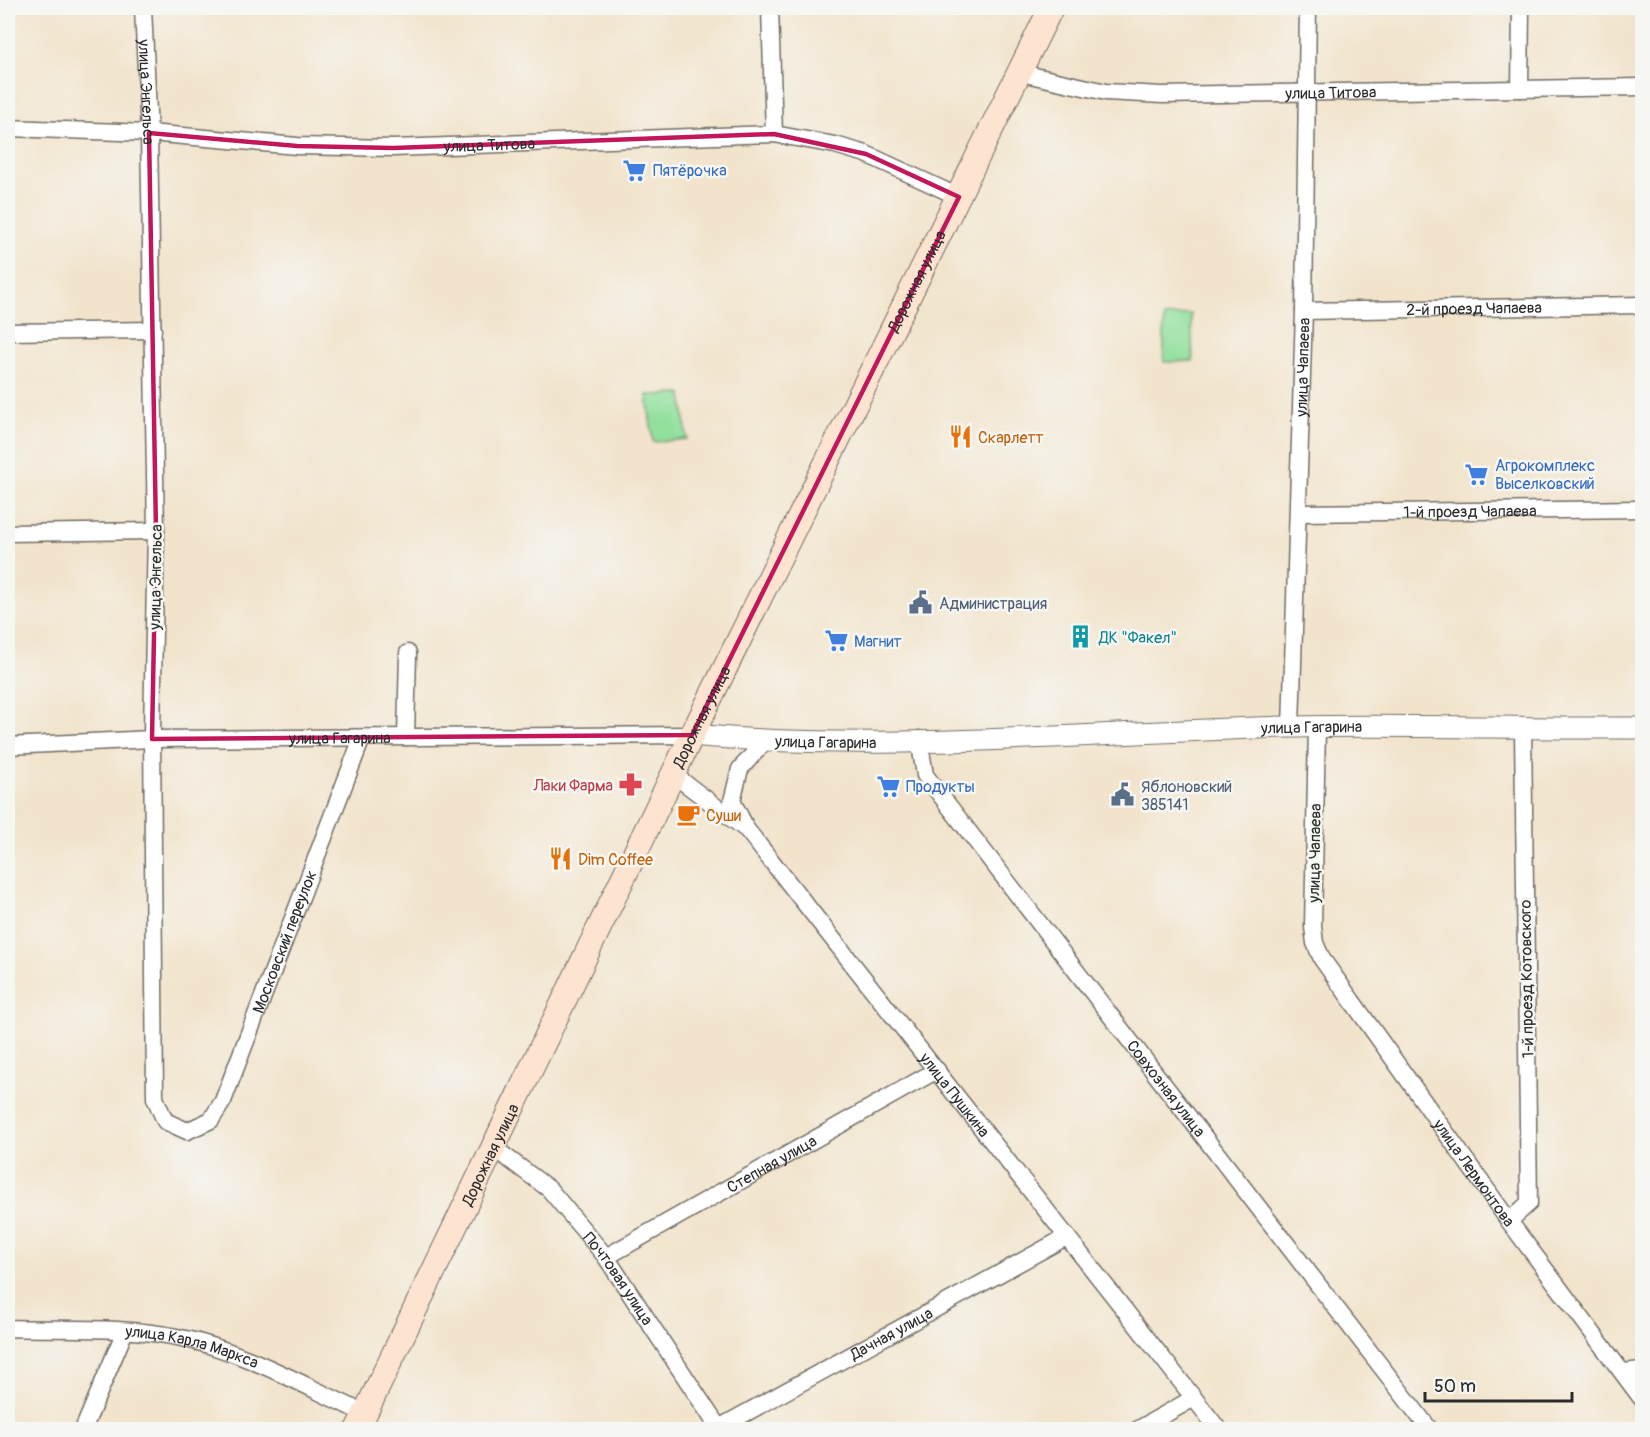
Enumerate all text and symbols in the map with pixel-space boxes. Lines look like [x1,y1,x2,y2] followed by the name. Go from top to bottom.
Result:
[133,38,158,145] street label: улица Энгельса
[1284,82,1377,104] street label: улица Титова
[442,134,535,157] street label: улица Титова
[622,157,648,183] supermarket icon: Пятёрочка
[653,161,727,181] place label: Пятёрочка
[883,227,951,336] street label: Дорожная улица
[1406,298,1542,320] street label: 2-й проезд Чапаева
[1292,317,1315,418] street label: улица Чапаева
[947,424,973,450] restaurant icon: Скарлетт
[978,428,1043,448] place label: Скарлетт
[1495,456,1595,494] place label: Агрокомплекс Выселковский
[1464,461,1490,487] supermarket icon: Агрокомплекс Выселковский
[1403,501,1537,523] street label: 1-й проезд Чапаева
[145,524,167,631] street label: улица Энгельса
[908,590,934,616] public building icon: Администрация
[939,594,1047,614] place label: Администрация
[1068,624,1094,650] building icon: ДК "Факел"
[823,628,849,654] supermarket icon: Магнит
[1098,628,1177,648] place label: ДК "Факел"
[854,632,902,652] place label: Магнит
[668,663,735,772] street label: Дорожная улица
[1260,717,1362,739] street label: улица Гагарина
[288,728,391,749] street label: улица Гагарина
[774,731,877,753] street label: улица Гагарина
[618,772,644,798] pharmacy icon: Лаки Фарма
[875,773,901,799] supermarket icon: Продукты
[532,776,613,796] place label: Лаки Фарма
[906,777,975,797] place label: Продукты
[1141,777,1232,815] place label: Яблоновский 385141
[1110,782,1136,808] public building icon: Яблоновский 385141
[675,802,701,828] cafe icon: Суши
[1304,803,1326,904] street label: улица Чапаева
[706,806,741,826] place label: Суши
[547,846,573,872] restaurant icon: Dim Coffee
[578,850,653,870] place label: Dim Coffee
[249,868,321,1016] street label: Московский переулок
[1516,899,1538,1058] street label: 1-й проезд Котовского
[1122,1036,1209,1141] street label: Совхозная улица
[914,1048,994,1141] street label: улица Пушкина
[457,1100,524,1210] street label: Дорожная улица
[1428,1115,1519,1231] street label: улица Лермонтова
[723,1131,820,1198] street label: Степная улица
[578,1228,657,1329] street label: Почтовая улица
[846,1303,937,1365] street label: Дачная улица
[124,1321,261,1373] street label: улица Карла Маркса
[1425,1365,1572,1403] scale bar
[1434,1375,1476,1398] text: 50 m

